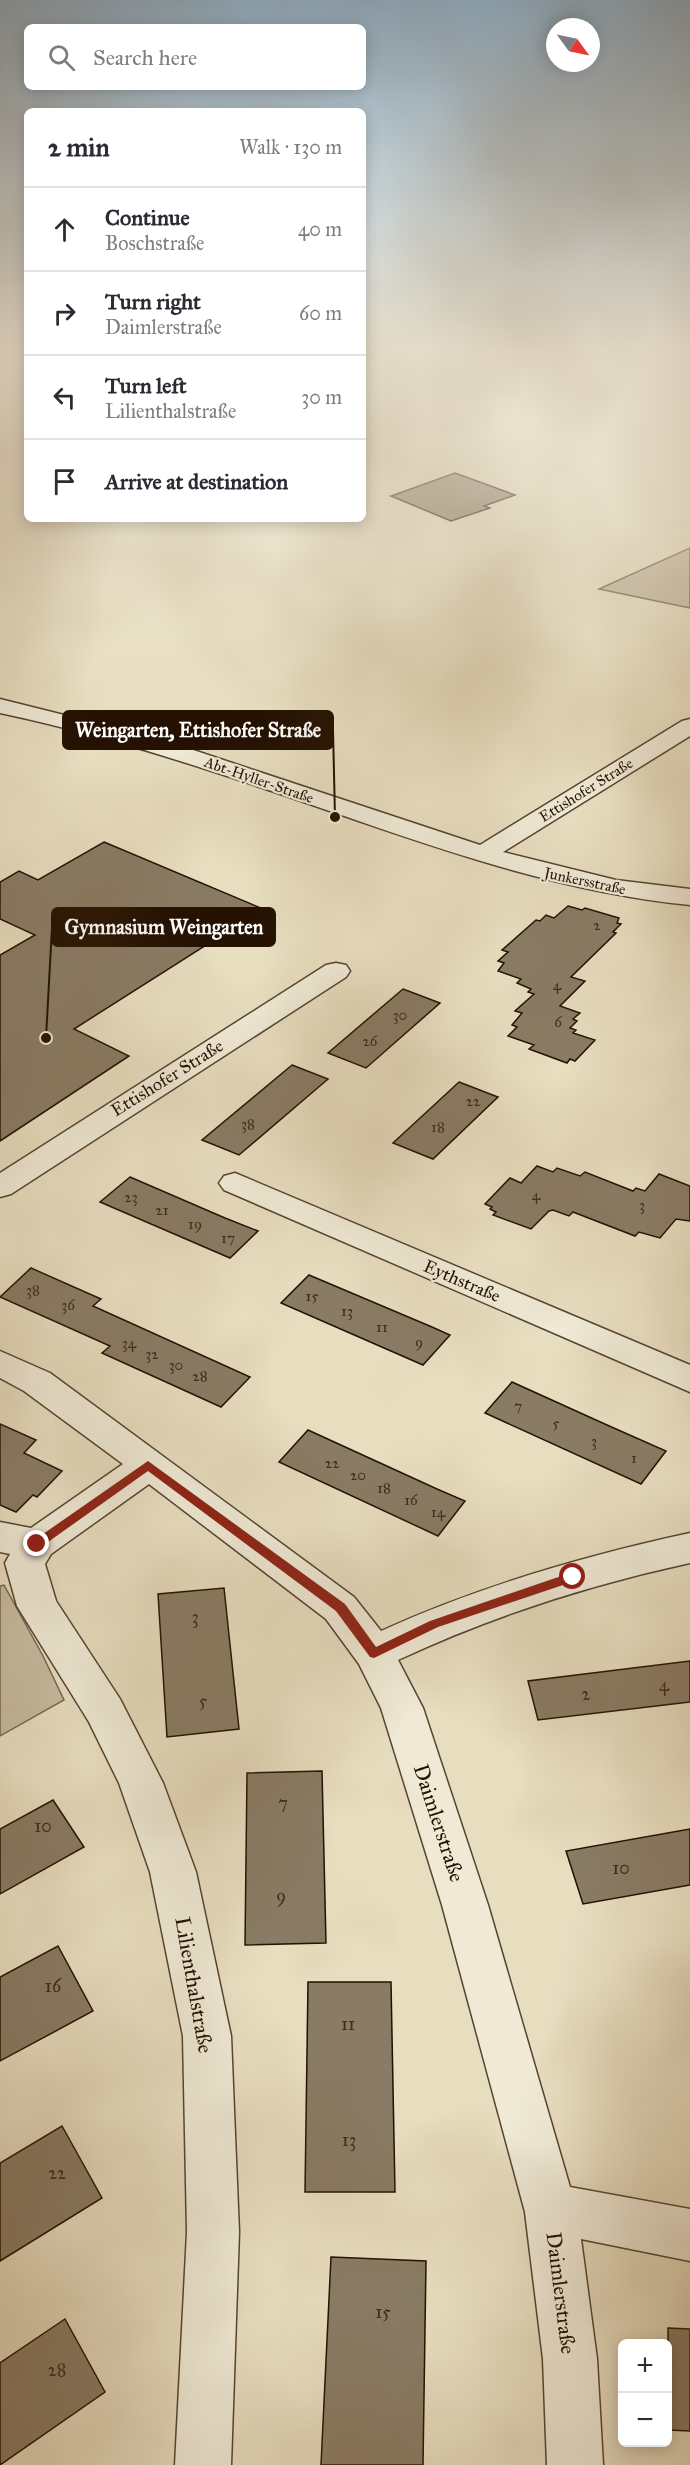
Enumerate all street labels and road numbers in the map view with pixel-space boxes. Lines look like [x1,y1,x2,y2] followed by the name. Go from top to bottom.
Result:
[201,753,316,807] street label: Abt-Hyller-Straße
[536,754,636,826] street label: Ettishofer Straße
[540,863,627,899] street label: Junkersstraße
[107,1035,227,1121] street label: Ettishofer Straße
[420,1255,504,1307] street label: Eythstraße
[408,1761,470,1886] street label: Daimlerstraße
[169,1915,219,2055] street label: Lilienthalstraße
[541,2231,581,2356] street label: Daimlerstraße

